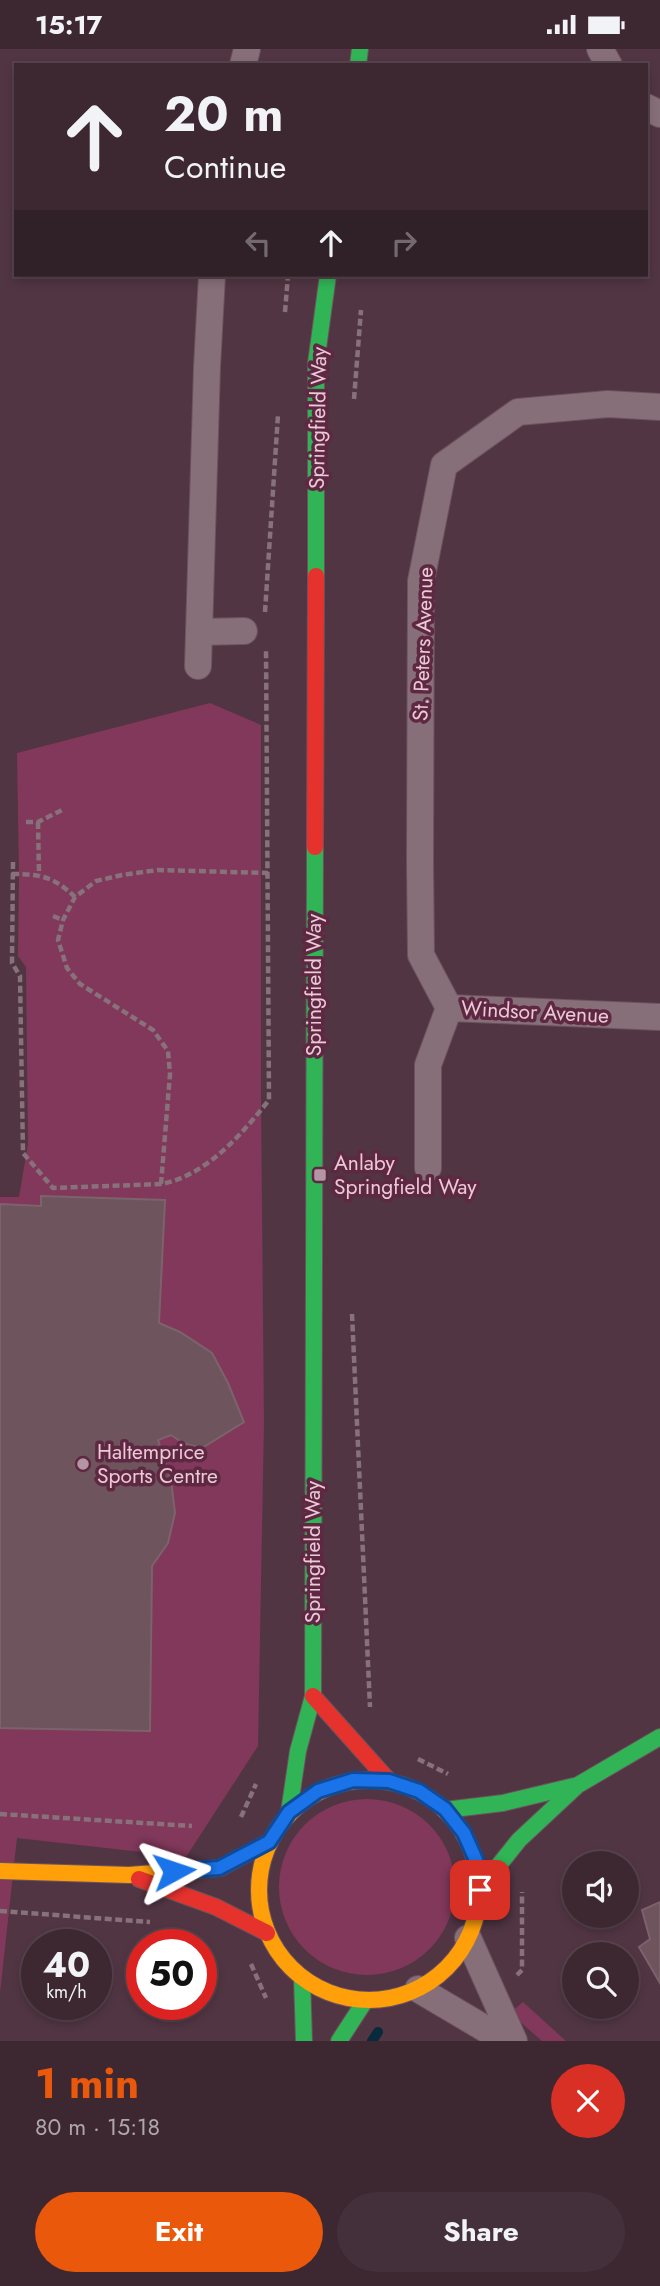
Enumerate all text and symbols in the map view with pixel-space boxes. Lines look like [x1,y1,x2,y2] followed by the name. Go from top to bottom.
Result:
[35,6,102,44] text: 15:17
[164,79,283,149] text: 20 m
[49,91,140,182] icon: ahead
[164,144,286,190] text: Continue
[239,224,277,262] icon: left
[312,224,350,262] icon: ahead
[385,224,423,262] icon: right
[302,346,334,489] street label: Springfield Way
[405,566,441,722] street label: St. Peters Avenue
[299,913,329,1056] street label: Springfield Way
[460,993,610,1031] street label: Windsor Avenue
[334,1148,477,1202] place label: Anlaby Springfield Way
[312,1167,328,1183] marker: Anlaby Springfield Way
[97,1437,218,1491] place label: Haltemprice Sports Centre
[75,1456,91,1472] marker: Haltemprice Sports Centre
[298,1480,328,1623] street label: Springfield Way
[137,1834,211,1908] position arrow
[562,1851,639,2019] map controls
[562,1851,639,1928] button: sound
[450,1860,510,1920] pin
[461,1871,499,1909] icon: arrive
[126,1929,217,2020] speed limit sign: 50
[43,1940,90,1990] text: 40
[562,1942,639,2019] button: search
[46,1979,87,2005] text: km/h
[35,2053,139,2114] text: 1 min
[551,2064,625,2138] button: close
[35,2110,160,2144] text: 80 m · 15:18
[35,2192,323,2272] button: Exit
[337,2192,625,2272] button: Share

